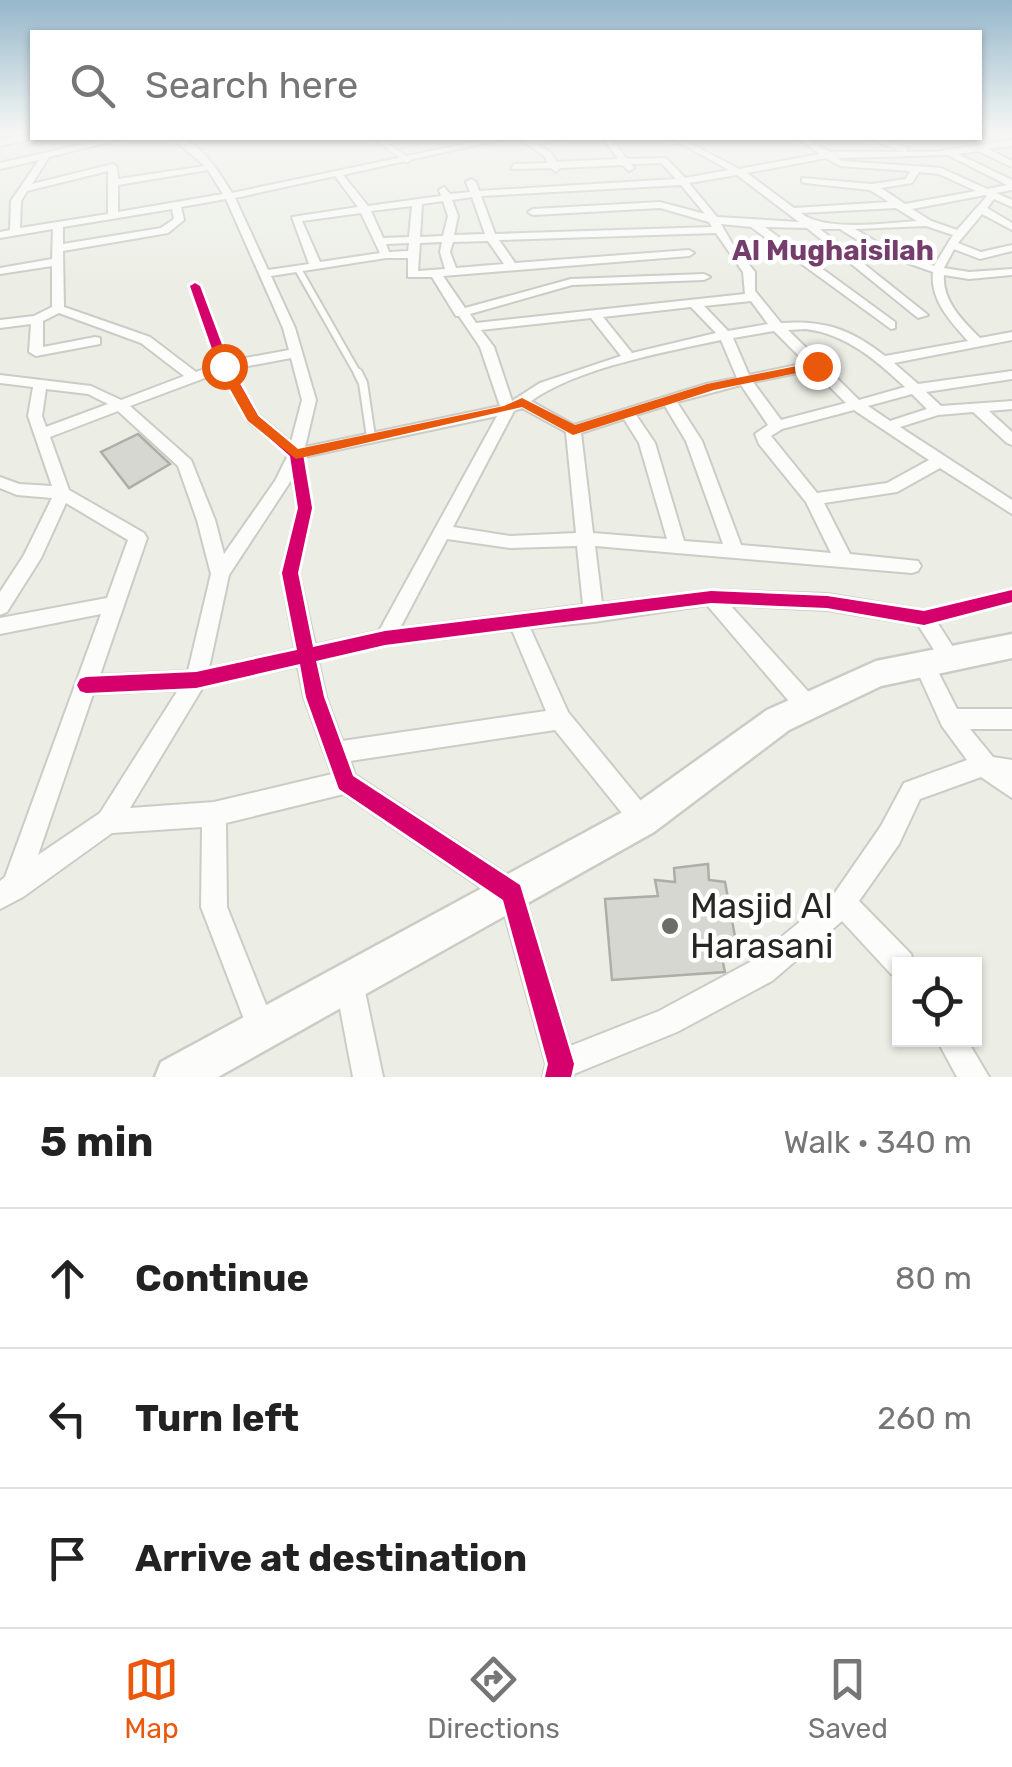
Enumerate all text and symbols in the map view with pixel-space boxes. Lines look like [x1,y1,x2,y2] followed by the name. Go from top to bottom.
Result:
[30,30,982,140] search box
[65,58,120,113] icon: search
[145,62,358,108] text: Search here
[732,234,934,267] district label: Al Mughaisilah
[202,344,248,390] route start
[795,344,841,390] route end
[690,885,834,967] place label: Masjid Al Harasani
[659,915,681,937] marker: Masjid Al Harasani
[892,957,982,1047] map controls
[892,957,982,1047] button: locate
[40,1117,154,1167] text: 5 min
[783,1123,972,1161] text: Walk · 340 m
[40,1251,95,1306] icon: ahead
[135,1255,309,1301] text: Continue
[895,1259,972,1297] text: 80 m
[40,1391,95,1446] icon: left
[135,1395,299,1441] text: Turn left
[877,1399,972,1437] text: 260 m
[40,1531,95,1586] icon: arrive
[135,1535,527,1581] text: Arrive at destination
[124,1652,179,1745] tab: Map
[427,1652,560,1745] tab: Directions
[808,1652,888,1745] tab: Saved

